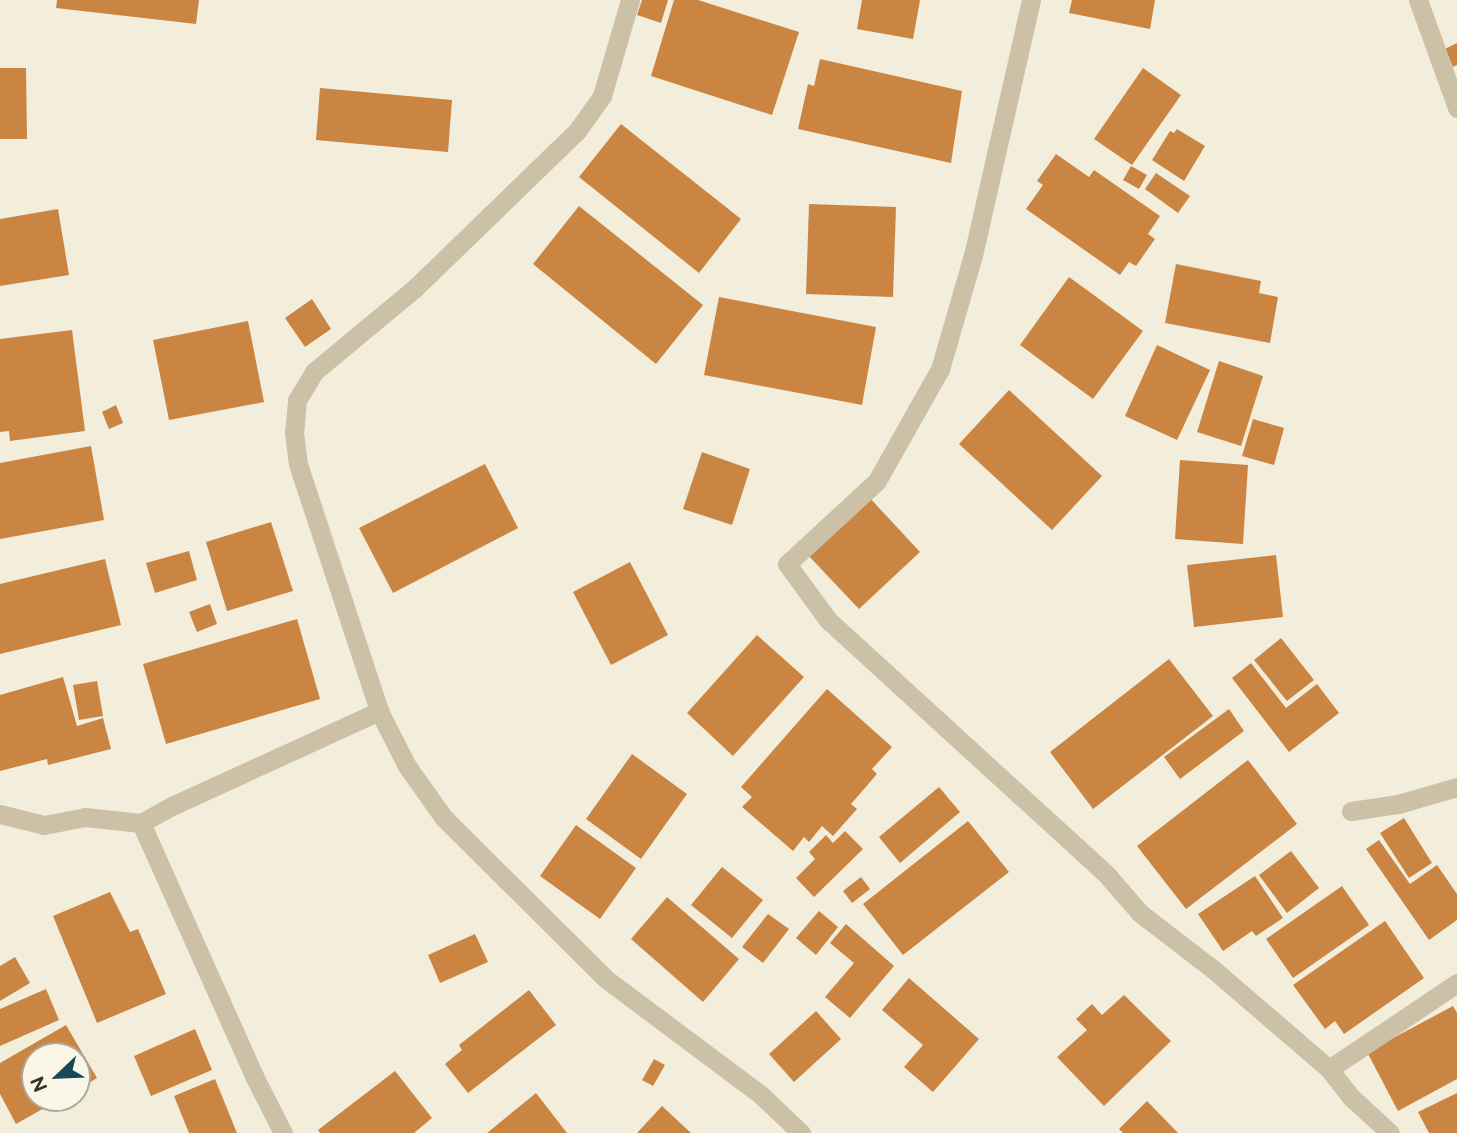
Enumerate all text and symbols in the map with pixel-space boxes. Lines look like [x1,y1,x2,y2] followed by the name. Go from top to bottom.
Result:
[21,1042,91,1112] north arrow
[26,1073,51,1095] text: N

